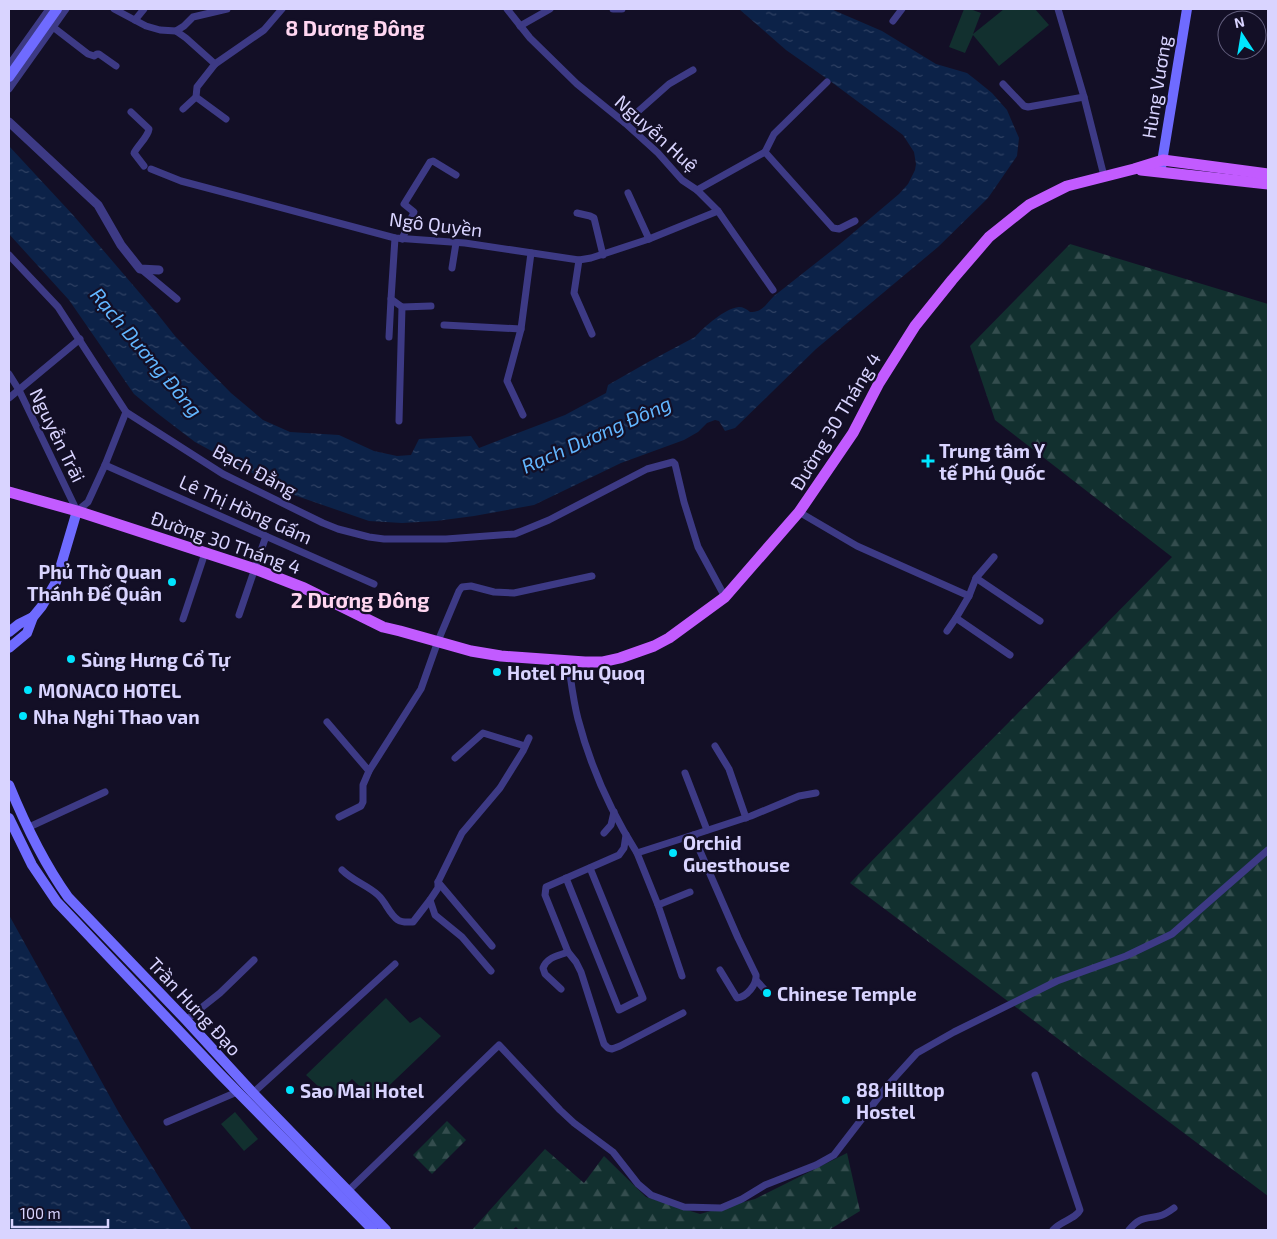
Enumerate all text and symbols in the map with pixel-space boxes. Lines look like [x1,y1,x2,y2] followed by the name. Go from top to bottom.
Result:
[1217,10,1267,60] north arrow
[1232,12,1246,31] text: N
[285,15,425,40] district label: 8 Dương Đông
[1137,33,1176,140] street label: Hùng Vương
[611,90,703,176] street label: Nguyễn Huệ
[388,207,484,241] street label: Ngô Quyền
[86,282,208,422] water label: Rạch Dương Đông
[785,348,885,494] street label: Đường 30 Tháng 4
[25,384,91,486] street label: Nguyễn Trãi
[517,390,675,478] water label: Rạch Dương Đông
[209,438,301,502] street label: Bạch Đằng
[939,439,1046,485] place label: Trung tâm Y tế Phú Quốc
[921,454,935,468] marker: Trung tâm Y tế Phú Quốc
[176,469,316,549] street label: Lê Thị Hồng Gấm
[148,506,304,578] street label: Đường 30 Tháng 4
[27,560,162,606] place label: Phủ Thờ Quan Thánh Đế Quân
[166,576,178,588] marker: Phủ Thờ Quan Thánh Đế Quân
[291,587,429,612] district label: 2 Dương Đông
[81,648,231,671] place label: Sùng Hưng Cổ Tự
[65,653,77,665] marker: Sùng Hưng Cổ Tự
[507,661,645,685] place label: Hotel Phu Quoq
[491,666,503,678] marker: Hotel Phu Quoq
[38,679,181,702] place label: MONACO HOTEL
[22,684,34,696] marker: MONACO HOTEL
[33,705,200,728] place label: Nha Nghi Thao van
[17,710,29,722] marker: Nha Nghi Thao van
[683,831,790,876] place label: Orchid Guesthouse
[667,847,679,859] marker: Orchid Guesthouse
[143,952,247,1060] street label: Trần Hưng Đạo
[777,982,917,1005] place label: Chinese Temple
[761,987,773,999] marker: Chinese Temple
[856,1078,945,1123] place label: 88 Hilltop Hostel
[300,1079,425,1102] place label: Sao Mai Hotel
[284,1084,296,1096] marker: Sao Mai Hotel
[840,1094,852,1106] marker: 88 Hilltop Hostel
[12,1196,109,1228] scale bar
[20,1204,61,1222] text: 100 m

